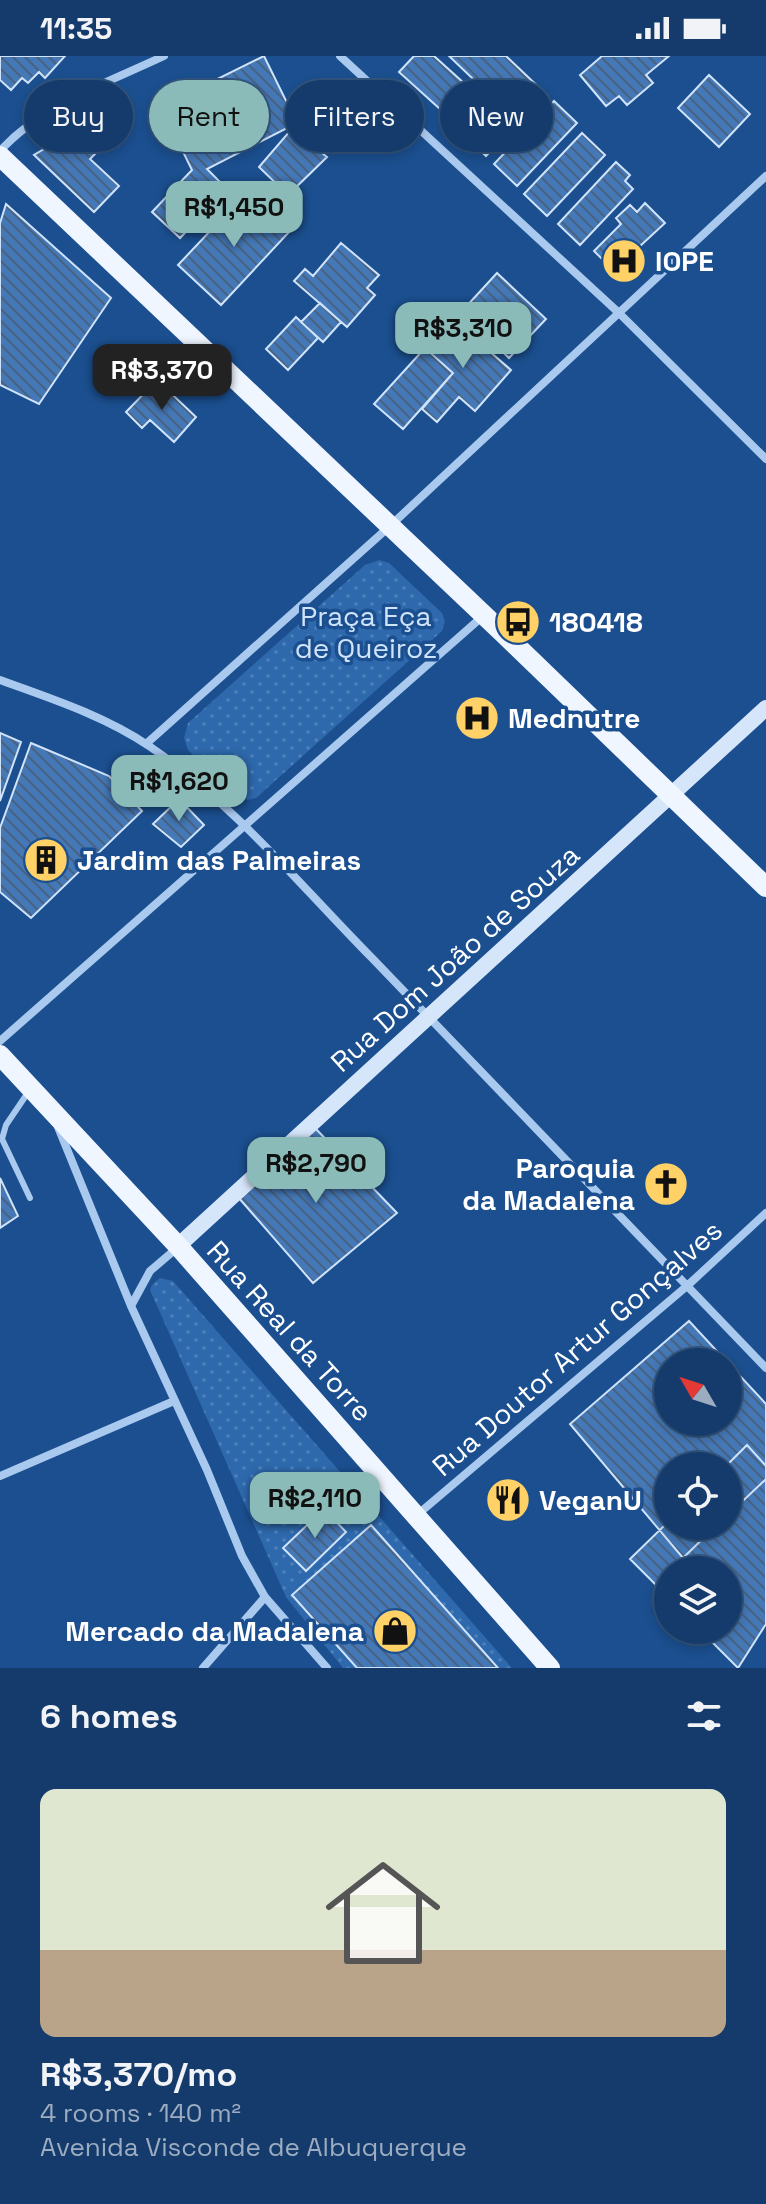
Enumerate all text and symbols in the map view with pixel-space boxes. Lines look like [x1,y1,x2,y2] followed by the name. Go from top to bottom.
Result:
[40,9,112,48] text: 11:35
[24,80,133,152] chip: Buy
[149,80,269,152] chip: Rent
[285,80,424,152] chip: Filters
[440,80,553,152] chip: New
[160,181,308,249] pin: R$1,450
[184,190,284,224] text: R$1,450
[600,237,648,285] hospital icon: IOPE
[655,243,714,279] place label: IOPE
[389,302,537,370] pin: R$3,310
[413,311,513,345] text: R$3,310
[88,344,236,412] pin: R$3,370
[111,353,213,387] text: R$3,370
[295,598,437,666] park label: Praça Eça de Queiroz
[494,598,542,646] bus stop icon: 180418
[549,604,643,640] place label: 180418
[453,694,501,742] hospital icon: Mednutre
[508,700,641,736] place label: Mednutre
[105,755,253,823] pin: R$1,620
[129,764,229,798] text: R$1,620
[22,836,70,884] building icon: Jardim das Palmeiras
[323,837,587,1079] street label: Rua Dom João de Souza
[77,842,361,878] place label: Jardim das Palmeiras
[242,1137,390,1205] pin: R$2,790
[265,1146,367,1180] text: R$2,790
[462,1150,635,1218] place label: Paroquia da Madalena
[642,1160,690,1208] church icon: Paroquia da Madalena
[425,1212,729,1484] street label: Rua Doutor Artur Gonçalves
[199,1233,381,1429] street label: Rua Real da Torre
[654,1348,742,1436] north arrow
[654,1348,742,1644] map controls
[654,1452,742,1540] button: locate
[241,1472,389,1540] pin: R$2,110
[484,1476,532,1524] restaurant icon: VeganU
[268,1481,362,1515] text: R$2,110
[539,1482,642,1518] place label: VeganU
[654,1556,742,1644] button: layers
[371,1607,419,1655] shop icon: Mercado da Madalena
[65,1613,364,1649] place label: Mercado da Madalena
[682,1694,726,1738] icon: filters
[40,1695,178,1738] text: 6 homes
[311,1841,455,1985] icon: home
[40,2053,237,2096] text: R$3,370/mo
[40,2096,241,2130] text: 4 rooms · 140 m²
[40,2130,467,2164] text: Avenida Visconde de Albuquerque

